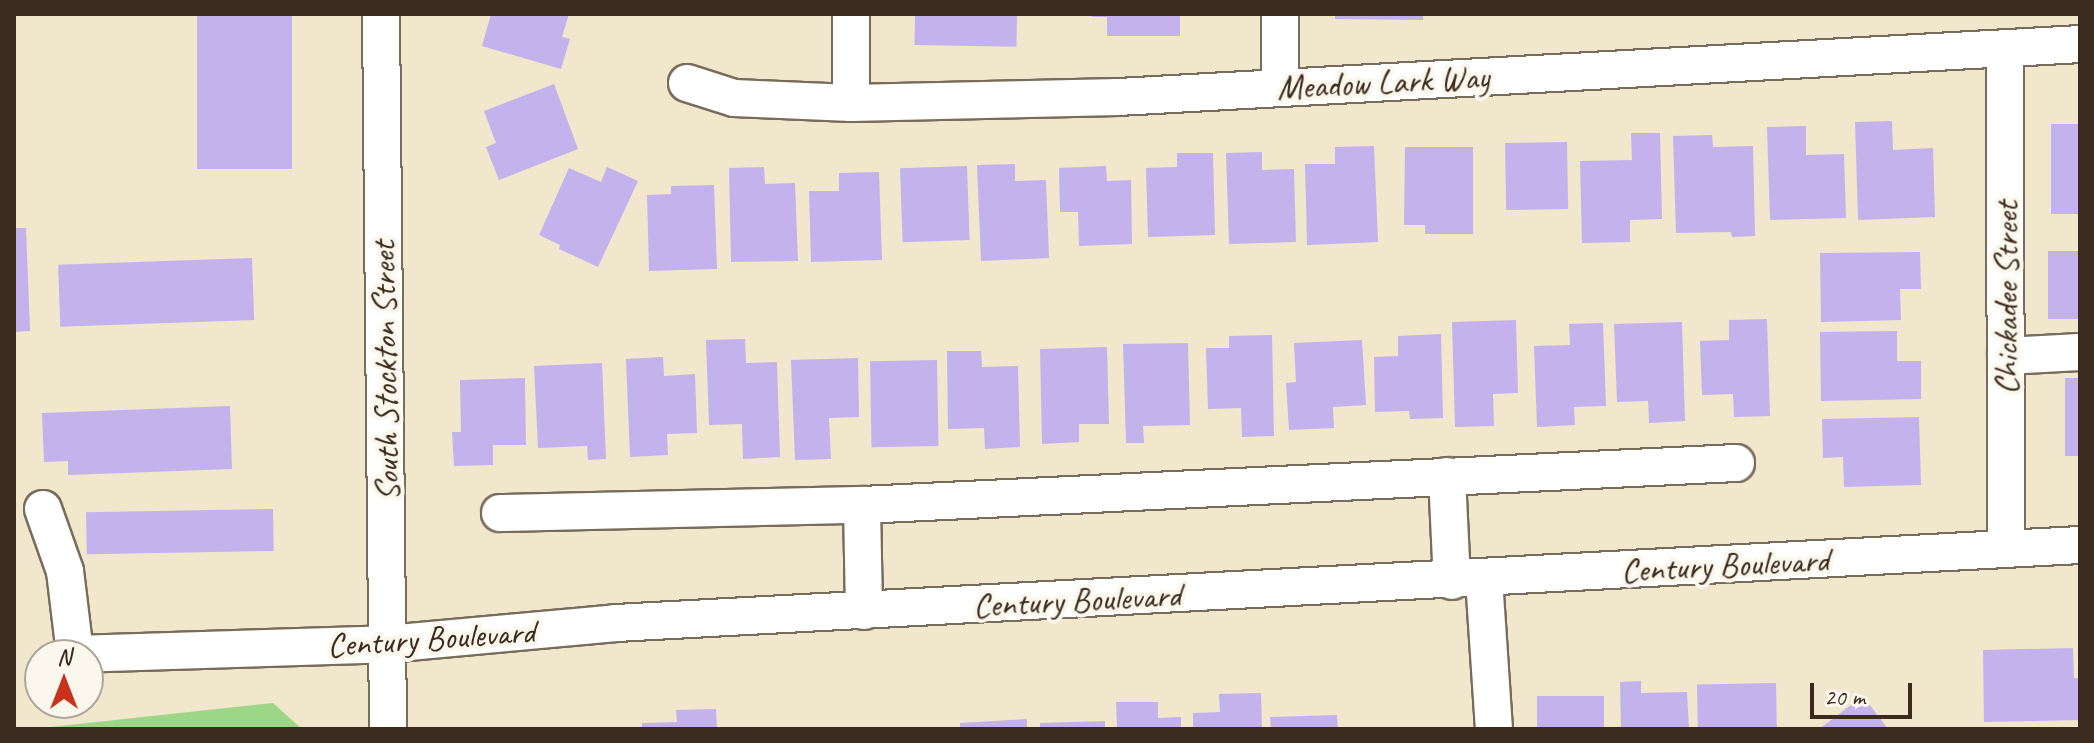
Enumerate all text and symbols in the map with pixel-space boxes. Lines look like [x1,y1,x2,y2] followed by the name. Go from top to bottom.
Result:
[1276,56,1490,108] street label: Meadow Lark Way
[1986,201,2026,395] street label: Chickadee Street
[362,240,408,502] street label: South Stockton Street
[1620,539,1830,591] street label: Century Boulevard
[972,574,1182,626] street label: Century Boulevard
[325,610,537,666] street label: Century Boulevard
[24,639,104,719] north arrow
[57,643,71,671] text: N
[1814,667,1916,717] scale bar
[1824,682,1865,712] text: 20 m

